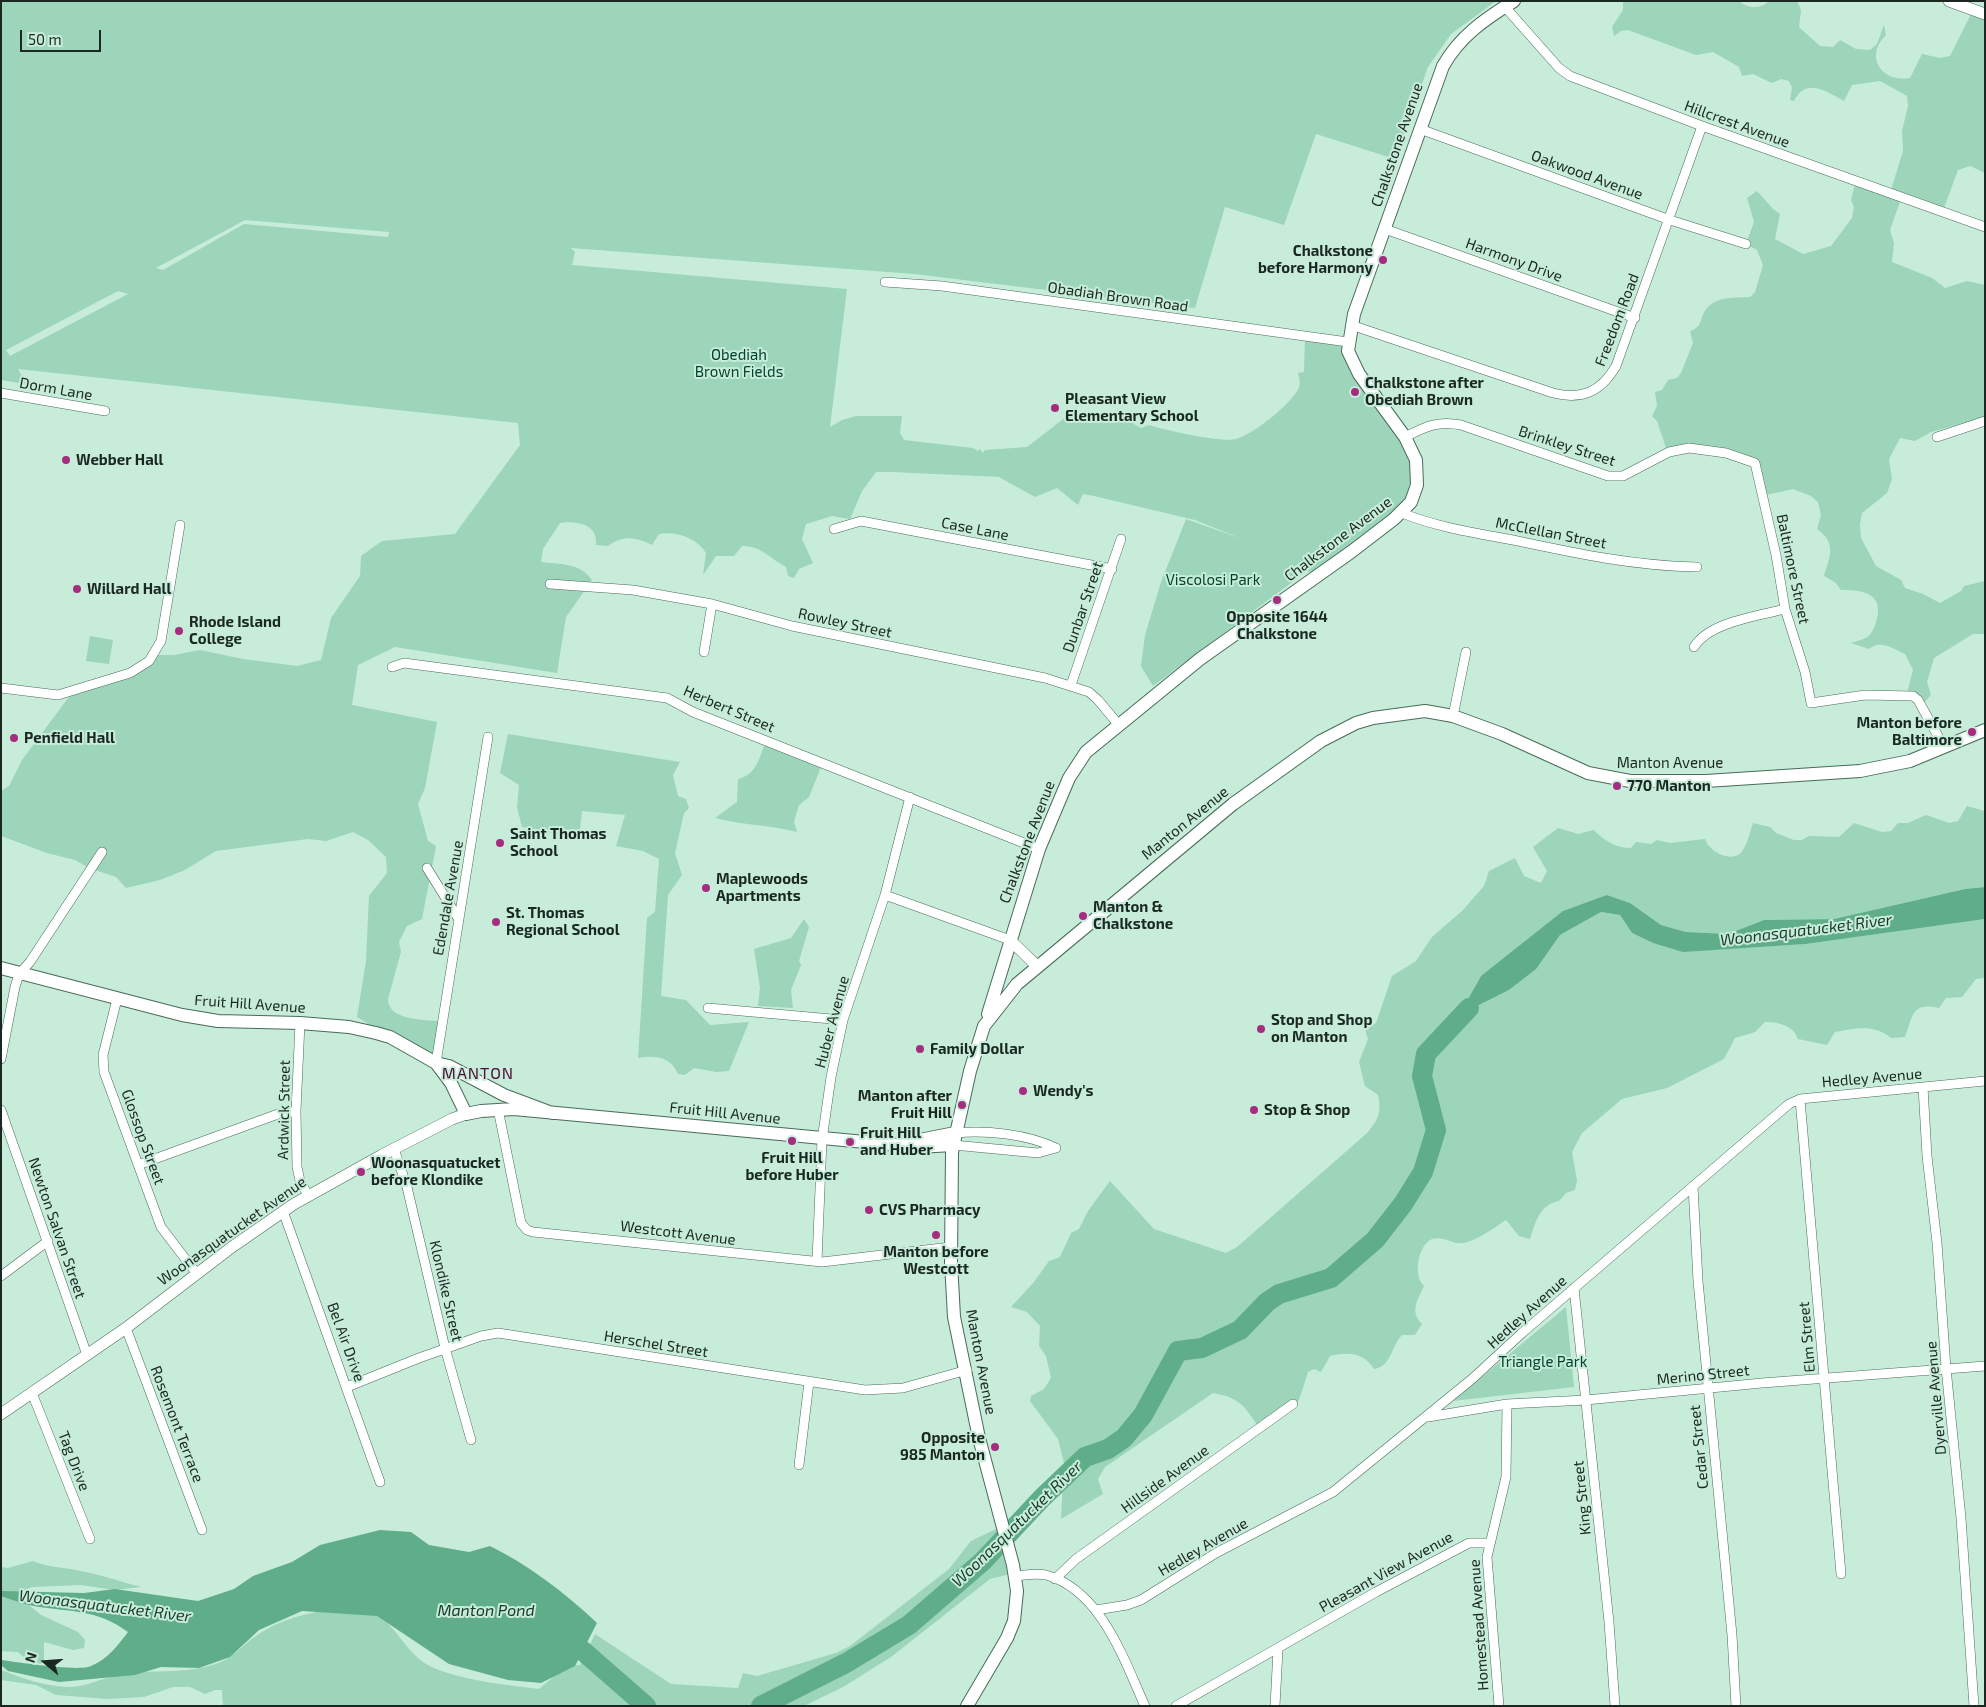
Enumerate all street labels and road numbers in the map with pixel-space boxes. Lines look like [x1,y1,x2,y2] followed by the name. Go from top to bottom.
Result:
[1367,81,1427,209] street label: Chalkstone Avenue
[1682,97,1792,151] street label: Hillcrest Avenue
[1529,146,1645,204] street label: Oakwood Avenue
[1463,234,1565,286] street label: Harmony Drive
[1591,271,1643,369] street label: Freedom Road
[1046,278,1190,316] street label: Obadiah Brown Road
[18,374,94,404] street label: Dorm Lane
[1516,422,1618,470] street label: Brinkley Street
[1281,493,1395,585] street label: Chalkstone Avenue
[1773,512,1813,626] street label: Baltimore Street
[1494,513,1608,553] street label: McClellan Street
[940,514,1010,544] street label: Case Lane
[1059,559,1107,655] street label: Dunbar Street
[796,604,894,642] street label: Rowley Street
[681,682,777,736] street label: Herbert Street
[1617,754,1723,772] street label: Manton Avenue
[995,778,1059,906] street label: Chalkstone Avenue
[1138,782,1232,864] street label: Manton Avenue
[429,839,467,957] street label: Edendale Avenue
[811,974,853,1070] street label: Huber Avenue
[194,991,306,1017] street label: Fruit Hill Avenue
[274,1060,294,1160] street label: Ardwick Street
[1821,1065,1923,1091] street label: Hedley Avenue
[117,1087,169,1187] street label: Glossop Street
[669,1098,781,1128] street label: Fruit Hill Avenue
[24,1155,90,1301] street label: Newton Salvan Street
[154,1173,310,1289] street label: Woonasquatucket Avenue
[619,1217,737,1249] street label: Westcott Avenue
[426,1239,466,1343] street label: Klondike Street
[1484,1272,1570,1352] street label: Hedley Avenue
[323,1300,369,1384] street label: Bel Air Drive
[1795,1301,1819,1373] street label: Elm Street
[962,1308,1000,1416] street label: Manton Avenue
[603,1327,709,1361] street label: Herschel Street
[1922,1340,1950,1456] street label: Dyerville Avenue
[1656,1361,1750,1389] street label: Merino Street
[146,1363,208,1485] street label: Rosemont Terrace
[1686,1404,1712,1490] street label: Cedar Street
[54,1428,94,1494] street label: Tag Drive
[1118,1441,1212,1517] street label: Hillside Avenue
[1569,1460,1595,1536] street label: King Street
[1155,1514,1251,1580] street label: Hedley Avenue
[1316,1528,1456,1616] street label: Pleasant View Avenue
[1465,1559,1493,1691] street label: Homestead Avenue

